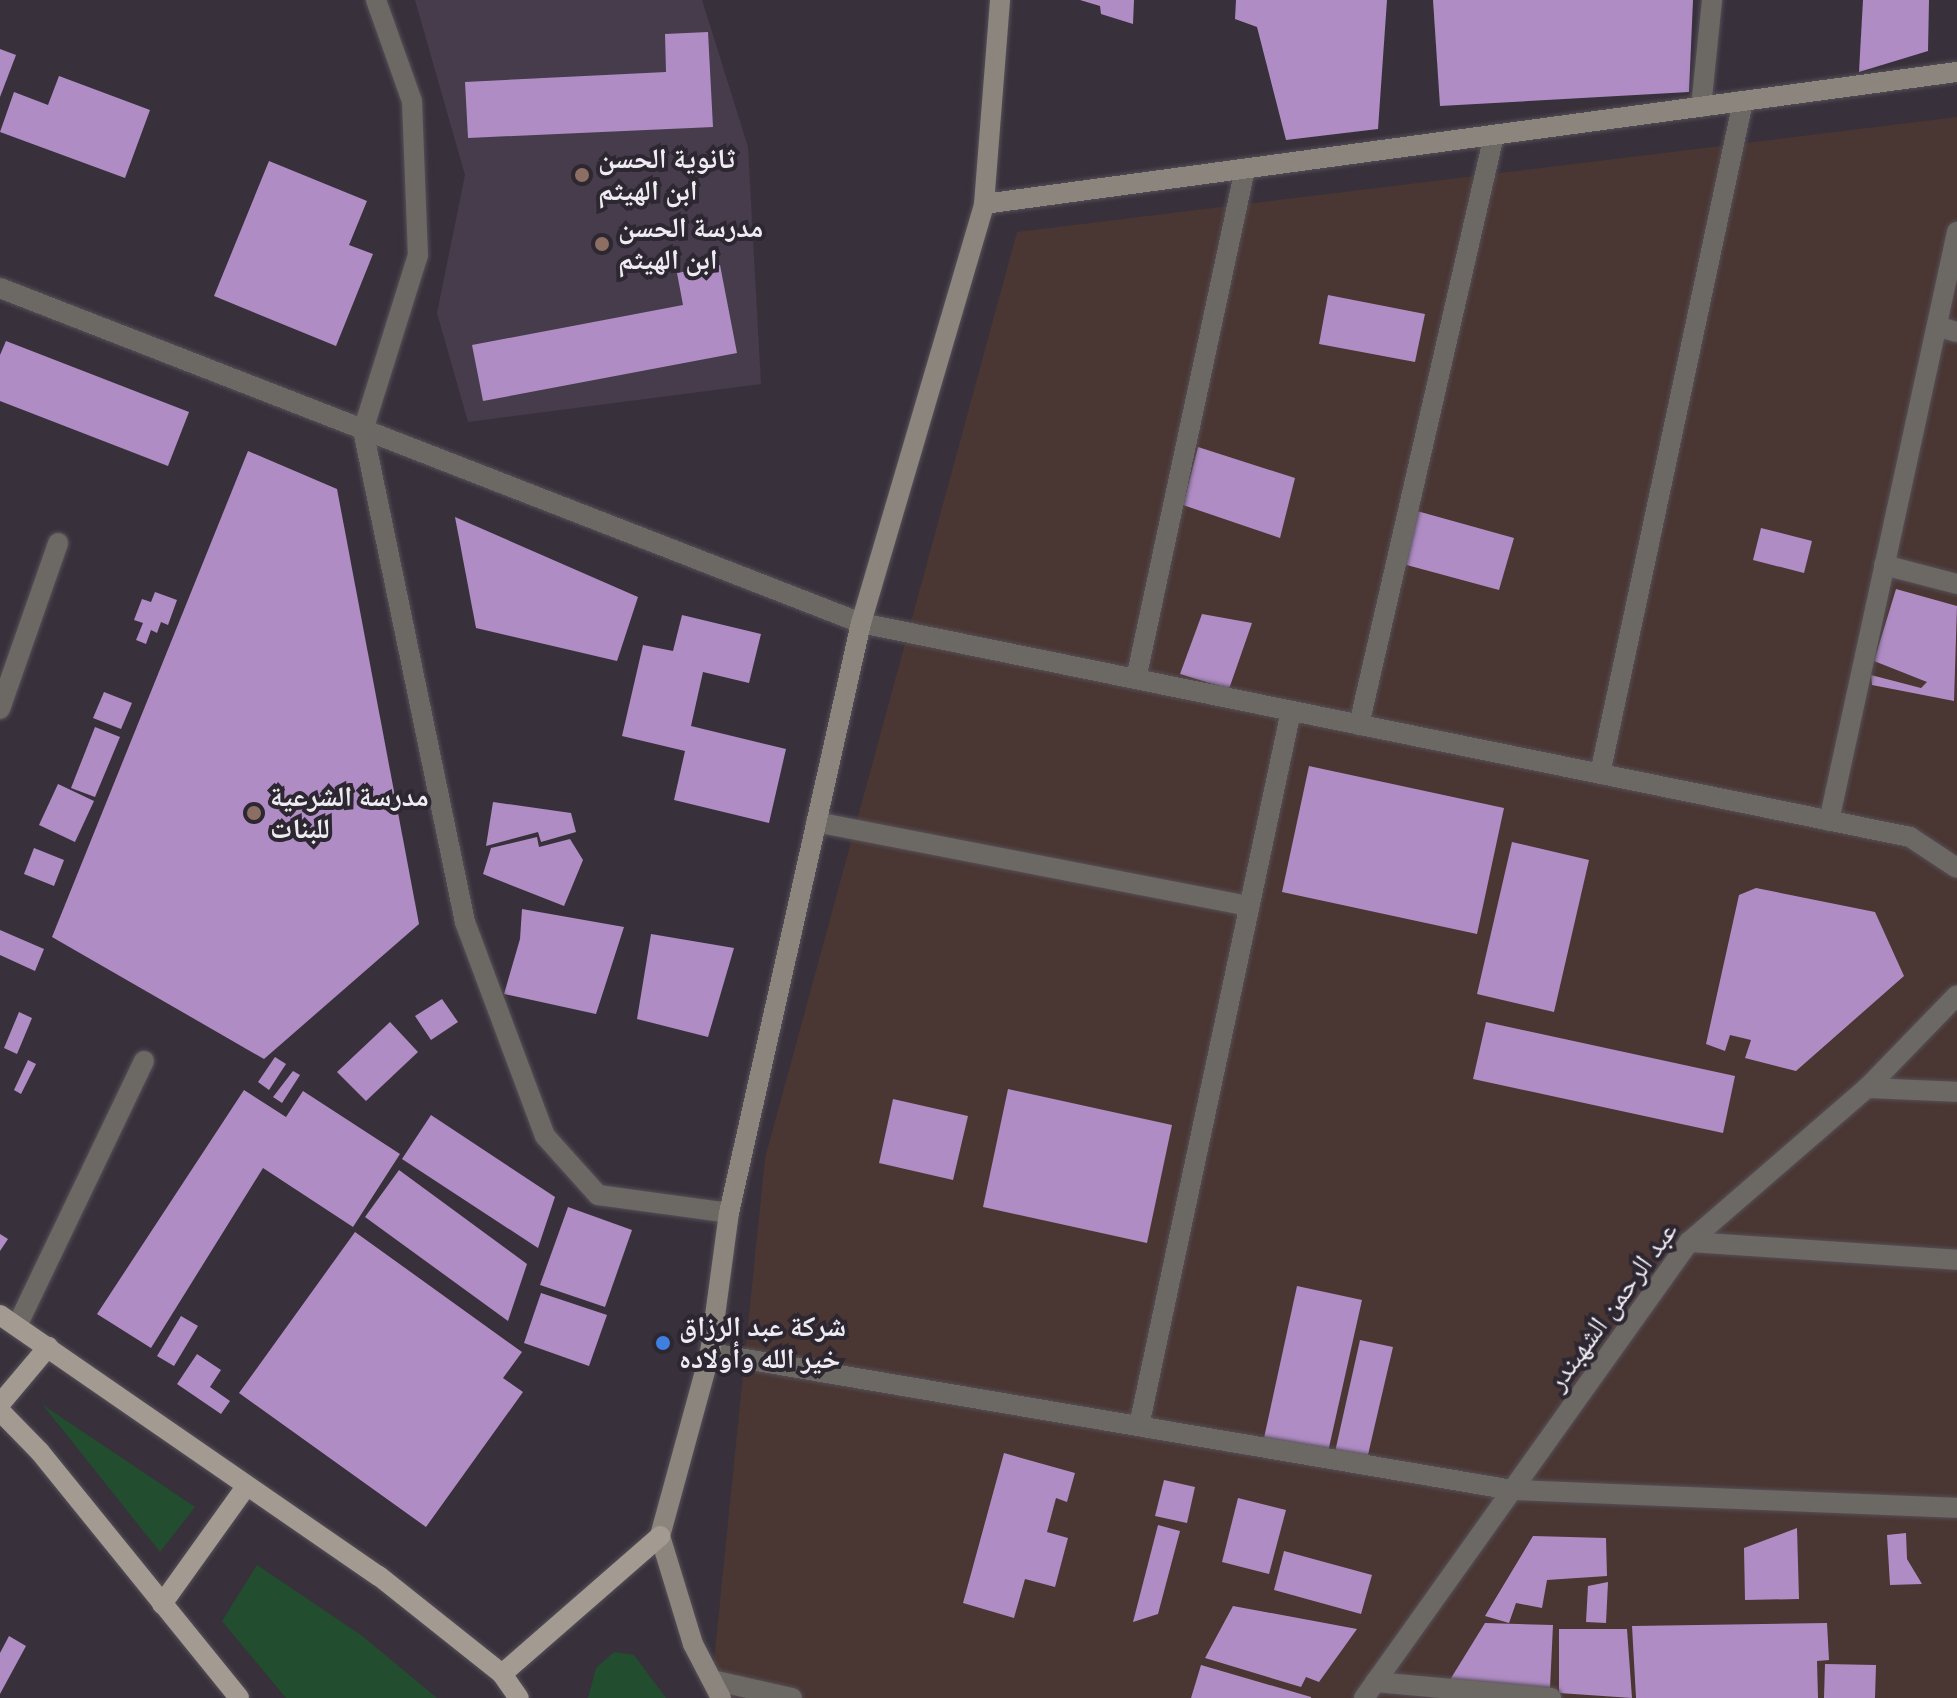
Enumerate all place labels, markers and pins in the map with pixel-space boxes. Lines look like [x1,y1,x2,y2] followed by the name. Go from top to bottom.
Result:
[598,142,735,208] place label: ثانوية الحسن ابن الهيثم
[573,166,591,184] marker: ثانوية الحسن ابن الهيثم
[618,211,763,277] place label: مدرسة الحسن ابن الهيثم
[593,235,611,253] marker: مدرسة الحسن ابن الهيثم
[270,780,429,846] place label: مدرسة الشرعية للبنات
[245,804,263,822] marker: مدرسة الشرعية للبنات
[679,1310,846,1376] place label: شركة عبد الرزاق خير الله وأولاده
[654,1334,672,1352] marker: شركة عبد الرزاق خير الله وأولاده

